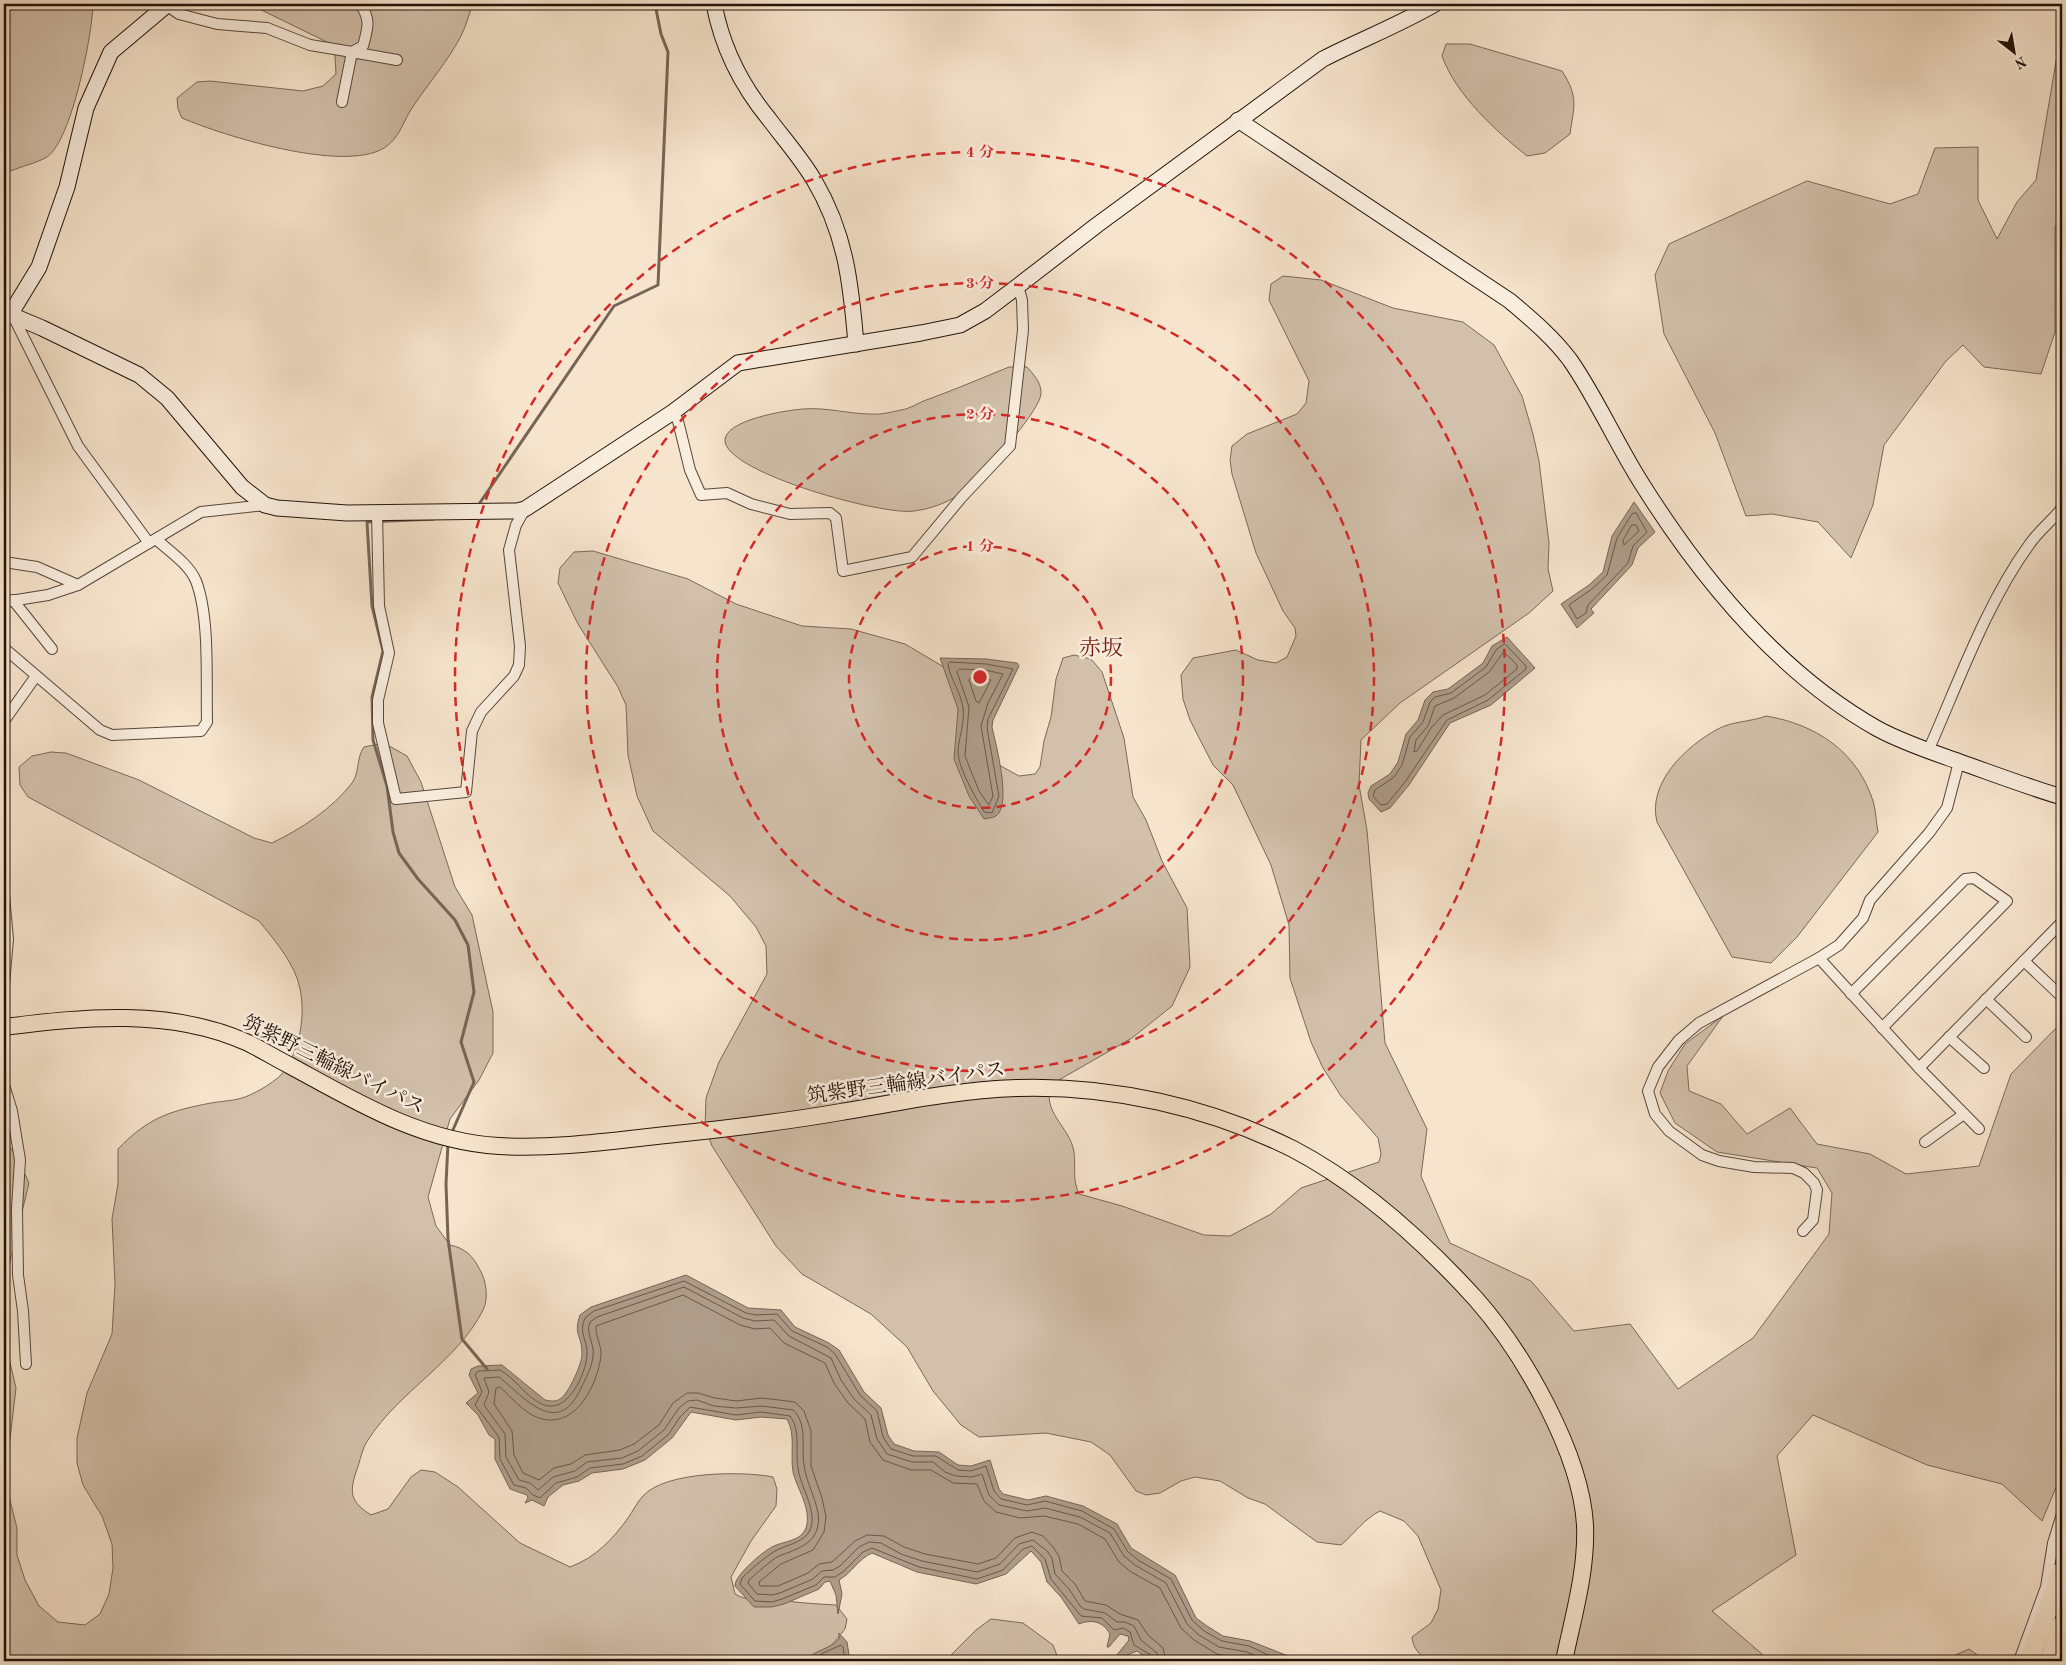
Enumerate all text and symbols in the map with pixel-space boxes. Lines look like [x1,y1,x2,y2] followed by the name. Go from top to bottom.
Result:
[1988,28,2038,78] north arrow
[2012,54,2028,71] text: N
[966,144,994,161] text: 4 分
[966,275,994,292] text: 3 分
[966,406,994,423] text: 2 分
[966,538,994,555] text: 1 分
[1079,636,1123,660] district label: 赤坂
[971,668,989,686] centre of rings
[239,1011,428,1119] street label: 筑紫野三輪線バイパス
[806,1058,1007,1108] street label: 筑紫野三輪線バイパス

